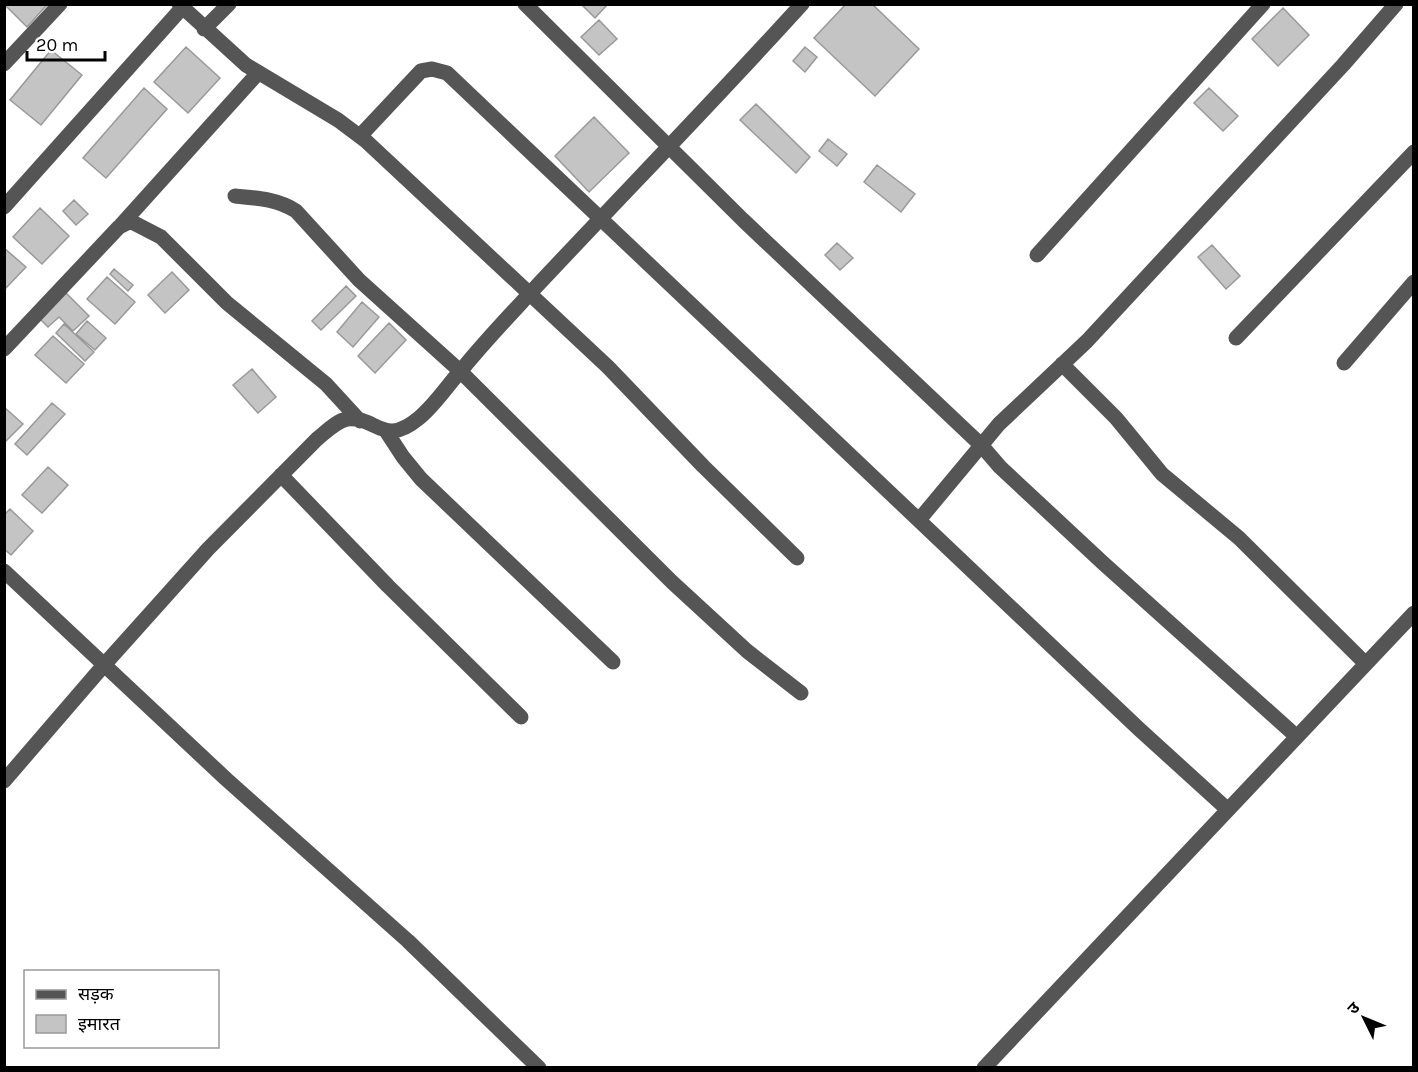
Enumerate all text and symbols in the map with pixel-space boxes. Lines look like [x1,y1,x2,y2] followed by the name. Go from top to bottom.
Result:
[27,24,105,62] scale bar
[36,34,78,56] text: 20 m
[24,970,219,1048] legend
[78,983,115,1005] text: सड़क
[1334,988,1394,1048] north arrow
[1343,998,1364,1018] text: उ
[78,1013,121,1035] text: इमारत

